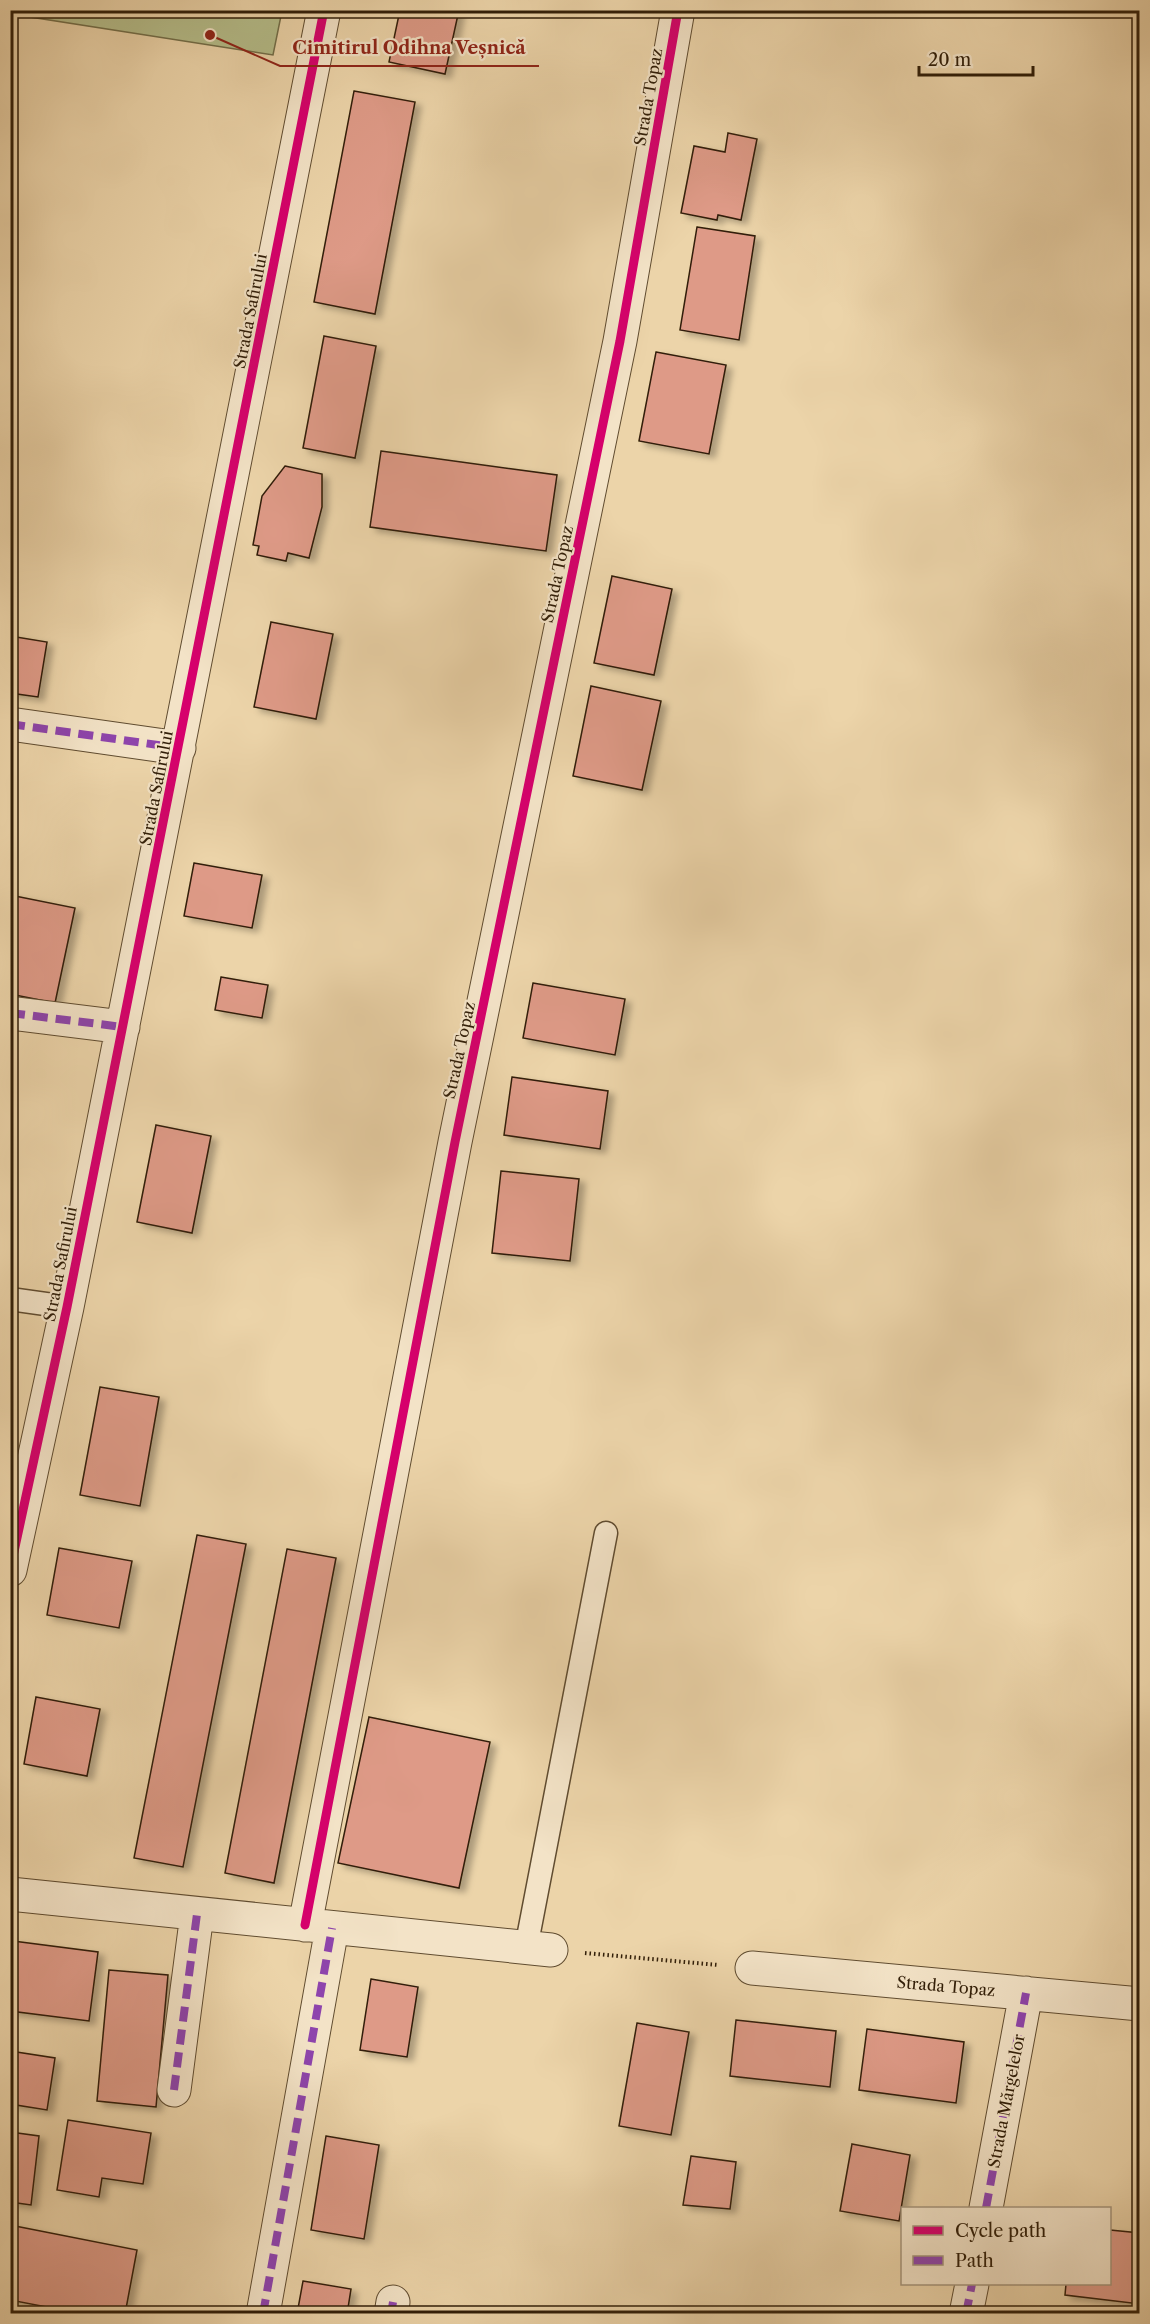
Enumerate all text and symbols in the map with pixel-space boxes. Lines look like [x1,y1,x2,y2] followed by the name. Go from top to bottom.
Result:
[280,30,539,66] callout: Cimitirul Odihna Veșnică
[292,37,526,59] text: Cimitirul Odihna Veșnică
[919,39,1033,77] scale bar
[630,47,666,147] street label: Strada Topaz
[928,49,972,71] text: 20 m
[229,252,271,370] street label: Strada Safirului
[537,524,577,624] street label: Strada Topaz
[135,729,177,847] street label: Strada Safirului
[439,1000,479,1100] street label: Strada Topaz
[39,1205,81,1323] street label: Strada Safirului
[896,1972,996,2000] street label: Strada Topaz
[983,2032,1029,2170] street label: Strada Mărgelelor
[901,2207,1111,2285] legend
[955,2220,1046,2242] text: Cycle path
[955,2250,994,2272] text: Path

